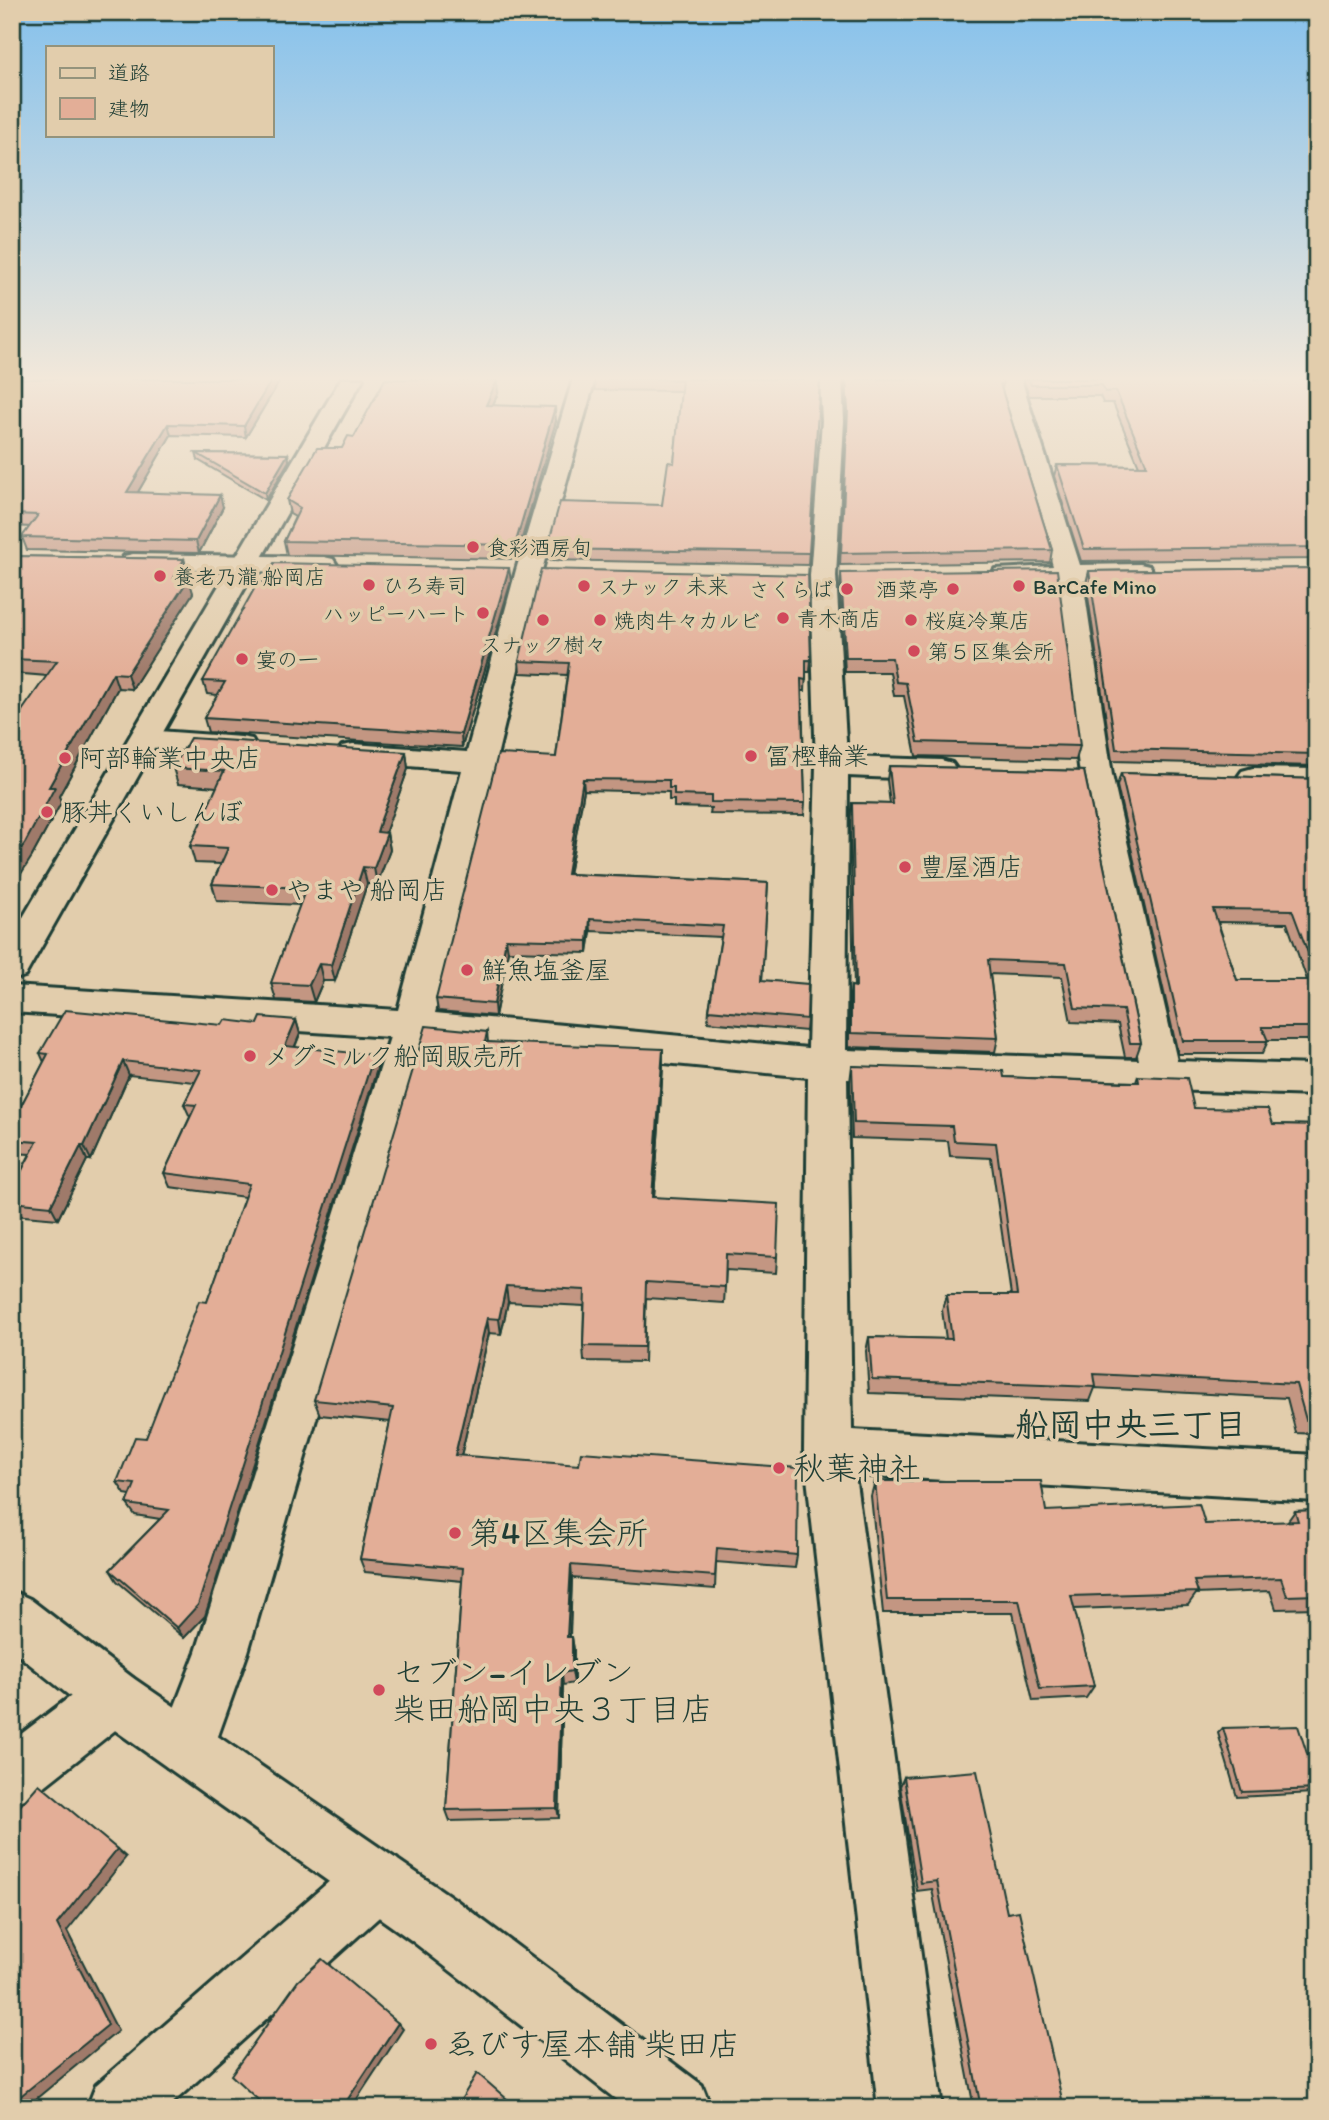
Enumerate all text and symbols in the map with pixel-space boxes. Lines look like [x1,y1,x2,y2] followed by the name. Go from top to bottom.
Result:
[46,46,273,136] legend
[108,60,150,85] text: 道路
[108,96,150,121] text: 建物
[487,535,592,560] place label: 食彩酒房旬
[465,539,481,555] marker: 食彩酒房旬
[174,564,326,589] place label: 養老乃瀧 船岡店
[152,568,168,584] marker: 養老乃瀧 船岡店
[383,573,467,598] place label: ひろ寿司
[598,574,728,599] place label: スナック 未来
[1033,574,1157,599] place label: BarCafe Mino
[361,577,377,593] marker: ひろ寿司
[749,577,833,602] place label: さくらば
[876,577,939,602] place label: 酒菜亭
[576,578,592,594] marker: スナック 未来
[1011,578,1027,594] marker: BarCafe Mino
[839,581,855,597] marker: さくらば
[945,581,961,597] marker: 酒菜亭
[323,601,469,626] place label: ハッピーハート
[475,605,491,621] marker: ハッピーハート
[797,606,881,631] place label: 青木商店
[614,608,760,633] place label: 焼肉牛々カルビ
[925,608,1030,633] place label: 桜庭冷菓店
[775,610,791,626] marker: 青木商店
[535,612,551,628] marker: スナック樹々
[592,612,608,628] marker: 焼肉牛々カルビ
[903,612,919,628] marker: 桜庭冷菓店
[480,632,606,657] place label: スナック樹々
[928,639,1054,664] place label: 第５区集会所
[906,643,922,659] marker: 第５区集会所
[256,647,319,672] place label: 宴の一
[234,651,250,667] marker: 宴の一
[765,740,869,772] place label: 冨樫輪業
[79,742,261,774] place label: 阿部輪業中央店
[743,748,759,764] marker: 冨樫輪業
[57,750,73,766] marker: 阿部輪業中央店
[61,796,243,828] place label: 豚丼くいしんぼ
[39,804,55,820] marker: 豚丼くいしんぼ
[919,851,1023,883] place label: 豊屋酒店
[897,859,913,875] marker: 豊屋酒店
[286,874,448,906] place label: やまや 船岡店
[264,882,280,898] marker: やまや 船岡店
[481,954,611,986] place label: 鮮魚塩釜屋
[459,962,475,978] marker: 鮮魚塩釜屋
[264,1040,523,1072] place label: メグミルク船岡販売所
[242,1048,258,1064] marker: メグミルク船岡販売所
[1016,1405,1247,1444] district label: 船岡中央三丁目
[793,1449,921,1487] place label: 秋葉神社
[771,1460,787,1476] marker: 秋葉神社
[469,1514,648,1552] place label: 第4区集会所
[447,1525,463,1541] marker: 第4区集会所
[393,1653,713,1728] place label: セブン‐イレブン 柴田船岡中央３丁目店
[371,1682,387,1698] marker: セブン‐イレブン 柴田船岡中央３丁目店
[445,2025,740,2063] place label: ゑびす屋本舗 柴田店
[423,2036,439,2052] marker: ゑびす屋本舗 柴田店

